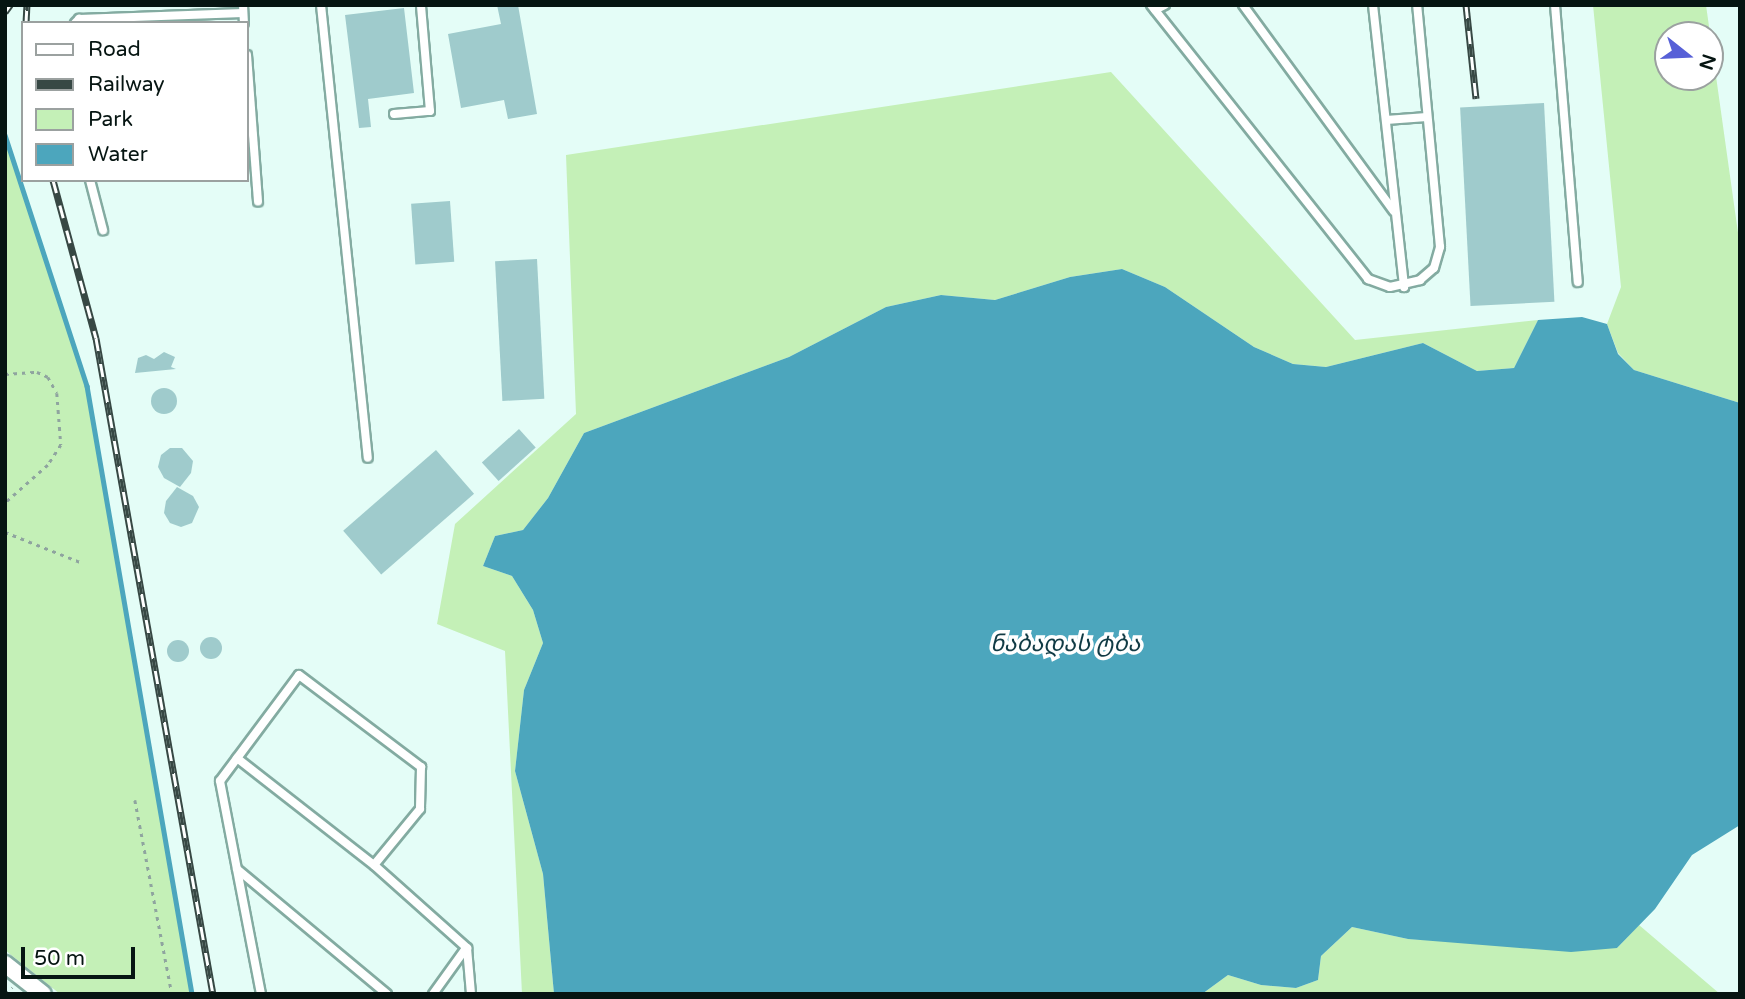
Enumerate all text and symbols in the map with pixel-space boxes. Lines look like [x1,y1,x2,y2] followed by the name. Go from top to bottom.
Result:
[21,21,248,182] legend
[1654,21,1724,91] north arrow
[88,37,141,62] text: Road
[1694,51,1720,73] text: N
[88,72,165,97] text: Railway
[88,107,133,132] text: Park
[88,142,148,167] text: Water
[990,630,1140,658] water label: ნაბადას ტბა
[24,932,138,976] scale bar
[34,946,85,971] text: 50 m

